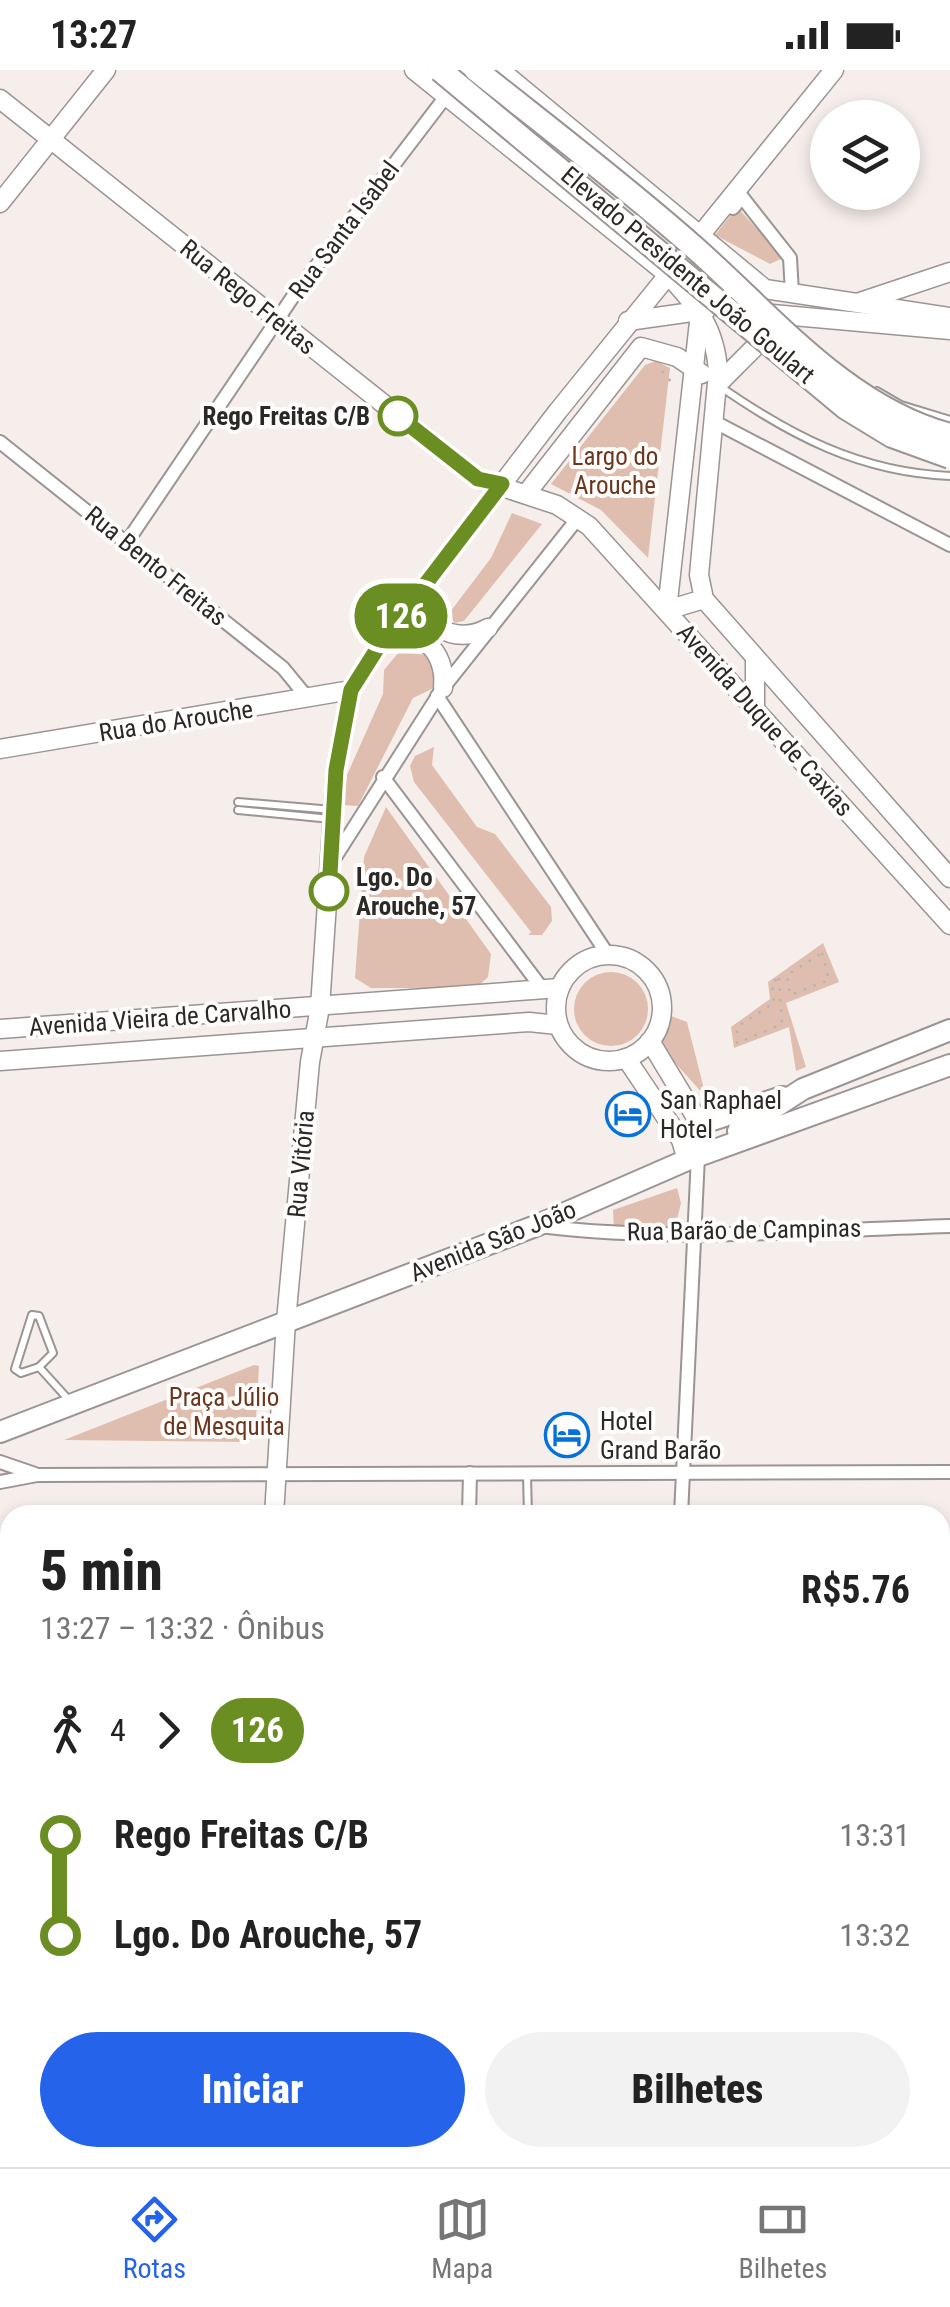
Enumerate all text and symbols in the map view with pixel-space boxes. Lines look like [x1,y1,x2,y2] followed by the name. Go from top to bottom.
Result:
[50,13,137,57] text: 13:27
[810,100,920,210] map controls
[810,100,920,210] button: layers
[283,156,405,304] street label: Rua Santa Isabel
[555,160,821,390] street label: Elevado Presidente João Goulart
[174,233,322,361] street label: Rua Rego Freitas
[379,397,417,435] marker: Rego Freitas C/B
[202,402,370,431] place label: Rego Freitas C/B
[572,442,658,500] park label: Largo do Arouche
[80,500,232,632] street label: Rua Bento Freitas
[344,584,458,648] line badge: 126
[374,596,428,637] text: 126
[671,618,859,822] street label: Avenida Duque de Caxias
[97,695,255,747] street label: Rua do Arouche
[356,863,476,921] place label: Lgo. Do Arouche, 57
[310,872,348,910] marker: Lgo. Do Arouche, 57
[28,994,292,1042] street label: Avenida Vieira de Carvalho
[660,1086,782,1144] place label: San Raphael Hotel
[605,1091,651,1137] hotel icon: San Raphael Hotel
[282,1109,320,1219] street label: Rua Vitória
[406,1195,580,1287] street label: Avenida São João
[627,1213,861,1247] street label: Rua Barão de Campinas
[163,1383,285,1441] park label: Praça Júlio de Mesquita
[600,1407,721,1465] place label: Hotel Grand Barão
[544,1412,590,1458] hotel icon: Hotel Grand Barão
[40,1539,163,1603] text: 5 min
[801,1568,910,1612] text: R$5.76
[40,1609,325,1647] text: 13:27 – 13:32 · Ônibus
[40,1703,95,1758] icon: walk
[141,1703,196,1758] icon: forward
[231,1710,284,1751] text: 126
[110,1711,126,1749] text: 4
[114,1813,369,1857] text: Rego Freitas C/B
[839,1816,910,1854] text: 13:31
[114,1913,422,1957] text: Lgo. Do Arouche, 57
[839,1916,910,1954] text: 13:32
[40,2032,465,2147] button: Iniciar
[485,2032,910,2147] button: Bilhetes
[123,2192,186,2285] tab: Rotas
[431,2192,493,2285] tab: Mapa
[738,2192,827,2285] tab: Bilhetes

